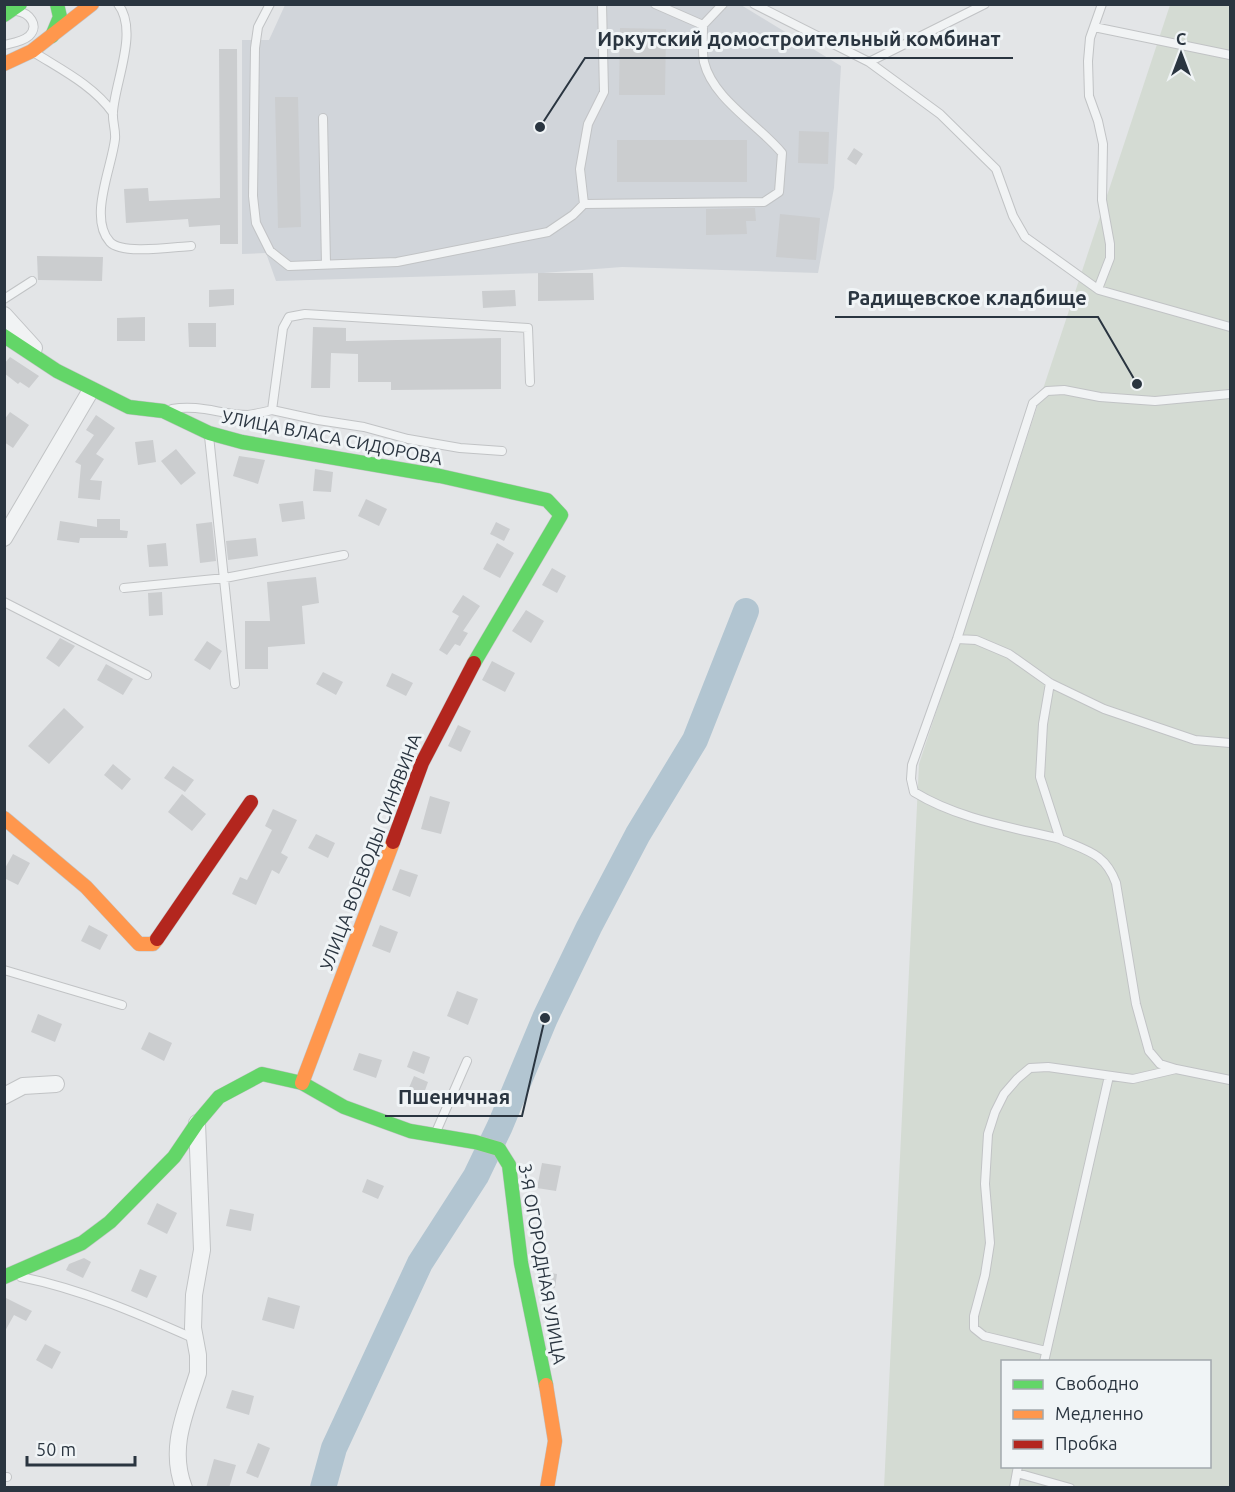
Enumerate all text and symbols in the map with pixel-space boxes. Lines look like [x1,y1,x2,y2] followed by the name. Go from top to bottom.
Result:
[585,20,1013,58] callout: Иркутский домостроительный комбинат
[1151,24,1211,84] north arrow
[597,27,1001,50] text: Иркутский домостроительный комбинат
[1176,30,1186,48] text: С
[835,279,1098,317] callout: Радищевское кладбище
[847,286,1087,309] text: Радищевское кладбище
[220,406,444,468] street label: УЛИЦА ВЛАСА СИДОРОВА
[316,730,425,973] street label: УЛИЦА ВОЕВОДЫ СИНЯВИНА
[385,1078,522,1116] callout: Пшеничная
[398,1085,510,1108] text: Пшеничная
[515,1162,571,1366] street label: 3-Я ОГОРОДНАЯ УЛИЦА
[1001,1360,1211,1468] legend
[1055,1373,1139,1393] text: Свободно
[1055,1403,1144,1423] text: Медленно
[27,1429,135,1467] scale bar
[1055,1433,1118,1453] text: Пробка
[36,1439,76,1459] text: 50 m

